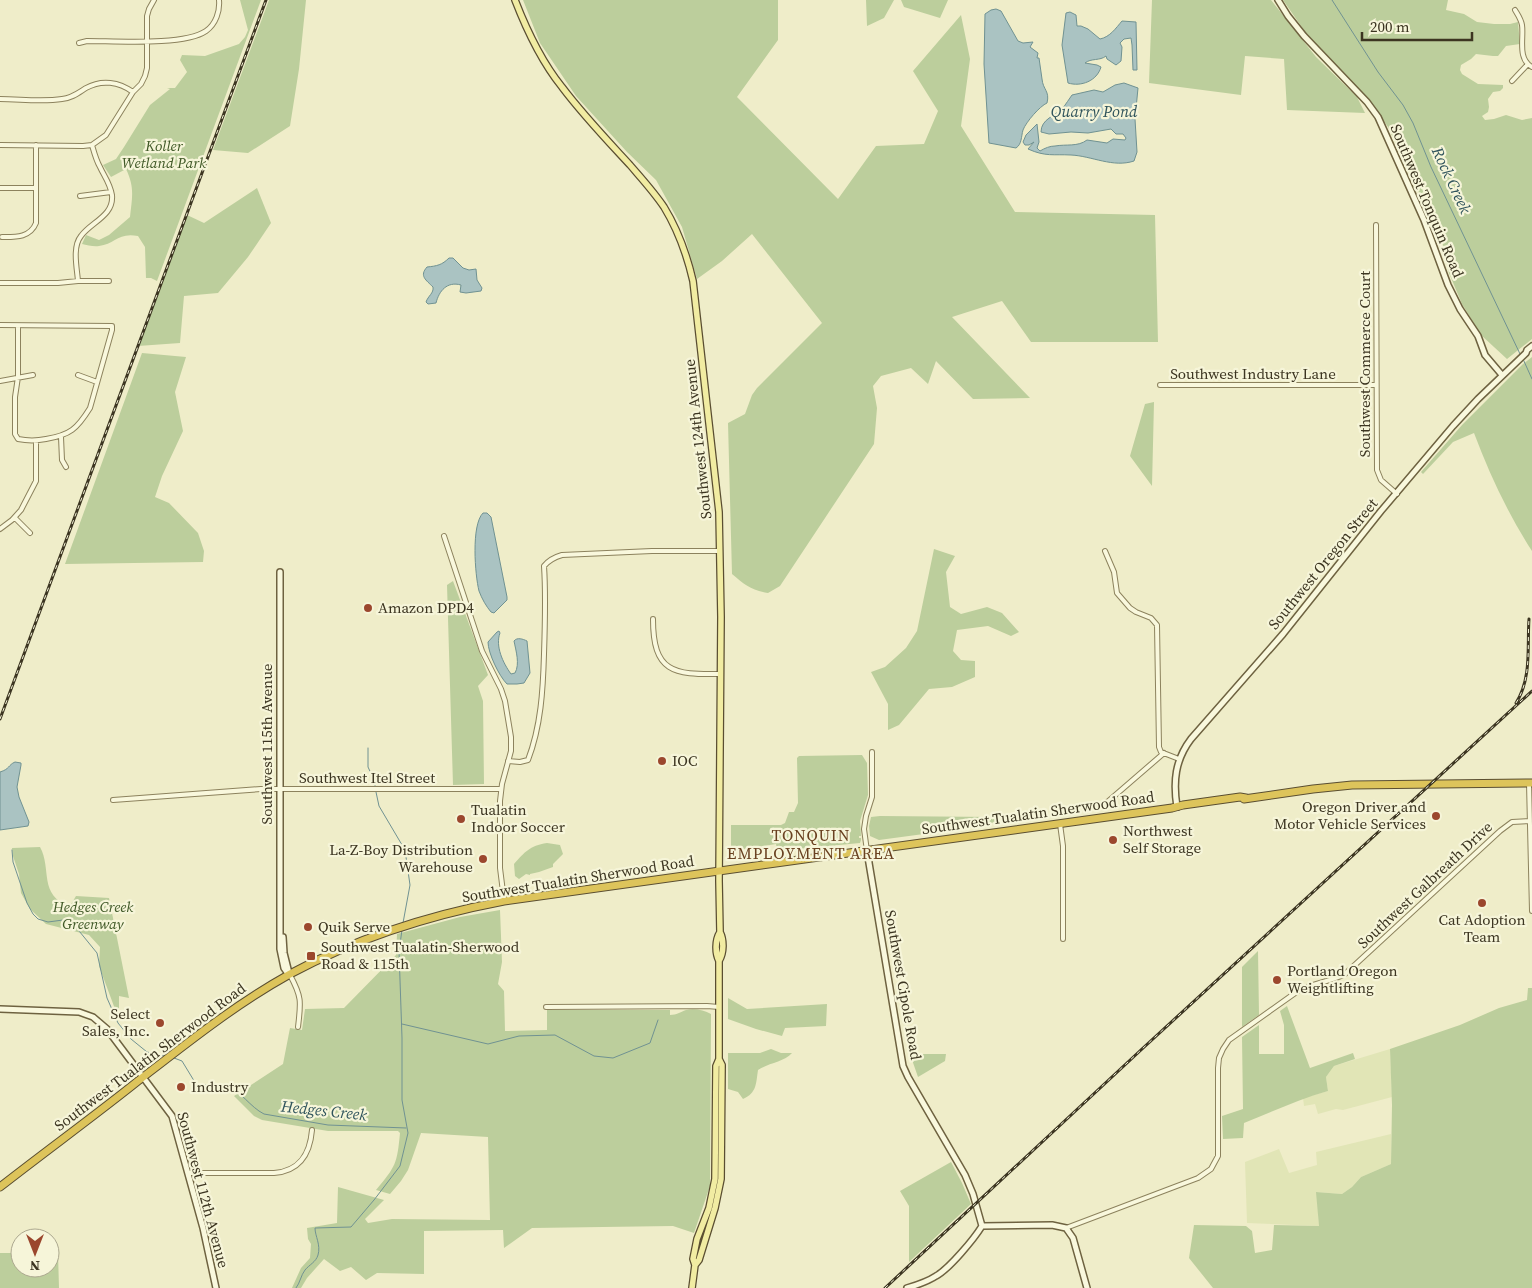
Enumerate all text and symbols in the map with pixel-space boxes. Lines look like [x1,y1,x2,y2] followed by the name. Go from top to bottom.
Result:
[1362,10,1472,42] scale bar
[1370,16,1410,37] text: 200 m
[1051,100,1138,122] water label: Quarry Pond
[1386,121,1470,281] street label: Southwest Tonquin Road
[122,135,207,173] park label: Koller Wetland Park
[1427,142,1477,217] water label: Rock Creek
[1354,271,1375,457] street label: Southwest Commerce Court
[679,358,716,520] street label: Southwest 124th Avenue
[1170,363,1336,384] street label: Southwest Industry Lane
[1263,494,1382,634] street label: Southwest Oregon Street
[378,597,474,618] place label: Amazon DPD4
[362,602,374,614] marker: Amazon DPD4
[256,663,277,824] street label: Southwest 115th Avenue
[672,750,697,771] place label: IOC
[656,755,668,767] marker: IOC
[299,767,435,788] street label: Southwest Itel Street
[920,786,1156,839] street label: Southwest Tualatin Sherwood Road
[1274,796,1426,834] place label: Oregon Driver and Motor Vehicle Services
[471,799,566,837] place label: Tualatin Indoor Soccer
[1430,810,1442,822] marker: Oregon Driver and Motor Vehicle Services
[455,813,467,825] marker: Tualatin Indoor Soccer
[1353,816,1497,953] street label: Southwest Galbreath Drive
[1123,820,1201,858] place label: Northwest Self Storage
[727,824,895,864] district label: TONQUIN EMPLOYMENT AREA
[1107,834,1119,846] marker: Northwest Self Storage
[329,839,473,877] place label: La-Z-Boy Distribution Warehouse
[460,850,696,907] street label: Southwest Tualatin Sherwood Road
[477,853,489,865] marker: La-Z-Boy Distribution Warehouse
[52,896,134,934] park label: Hedges Creek Greenway
[1476,897,1488,909] marker: Cat Adoption Team
[880,908,927,1062] street label: Southwest Cipole Road
[1439,909,1526,947] place label: Cat Adoption Team
[318,916,391,937] place label: Quik Serve
[302,921,314,933] marker: Quik Serve
[321,936,520,974] place label: Southwest Tualatin-Sherwood Road & 115th
[305,950,317,962] marker: Southwest Tualatin-Sherwood Road & 115th
[1287,960,1398,998] place label: Portland Oregon Weightlifting
[1271,974,1283,986] marker: Portland Oregon Weightlifting
[50,977,250,1136] street label: Southwest Tualatin Sherwood Road
[82,1003,150,1041] place label: Select Sales, Inc.
[154,1017,166,1029] marker: Select Sales, Inc.
[191,1076,249,1097] place label: Industry
[175,1081,187,1093] marker: Industry
[279,1094,368,1125] water label: Hedges Creek
[173,1110,235,1271] street label: Southwest 112th Avenue
[10,1228,60,1278] north arrow
[30,1256,40,1276] text: N

